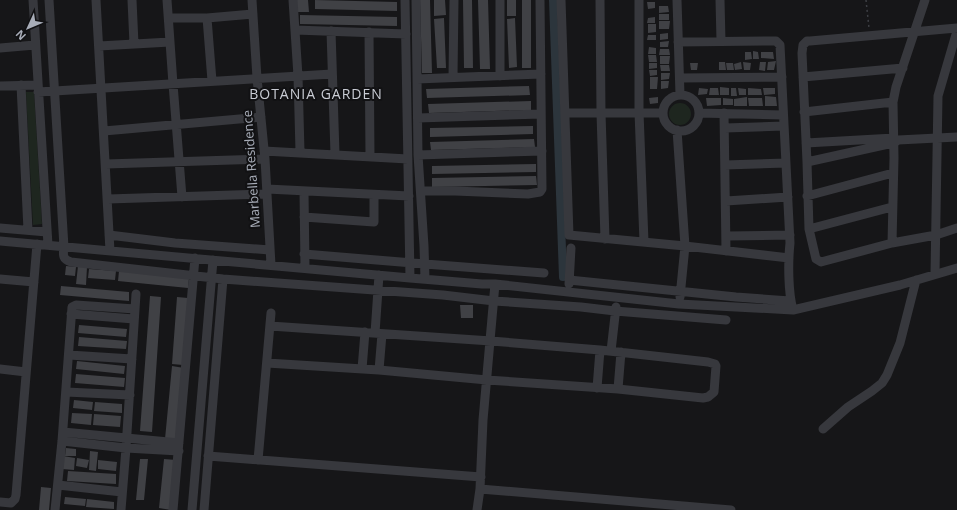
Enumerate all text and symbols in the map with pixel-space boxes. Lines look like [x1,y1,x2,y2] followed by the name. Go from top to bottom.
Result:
[8,8,48,48] north arrow
[12,27,29,44] text: N
[249,84,383,103] district label: BOTANIA GARDEN
[238,109,264,229] street label: Marbella Residence

